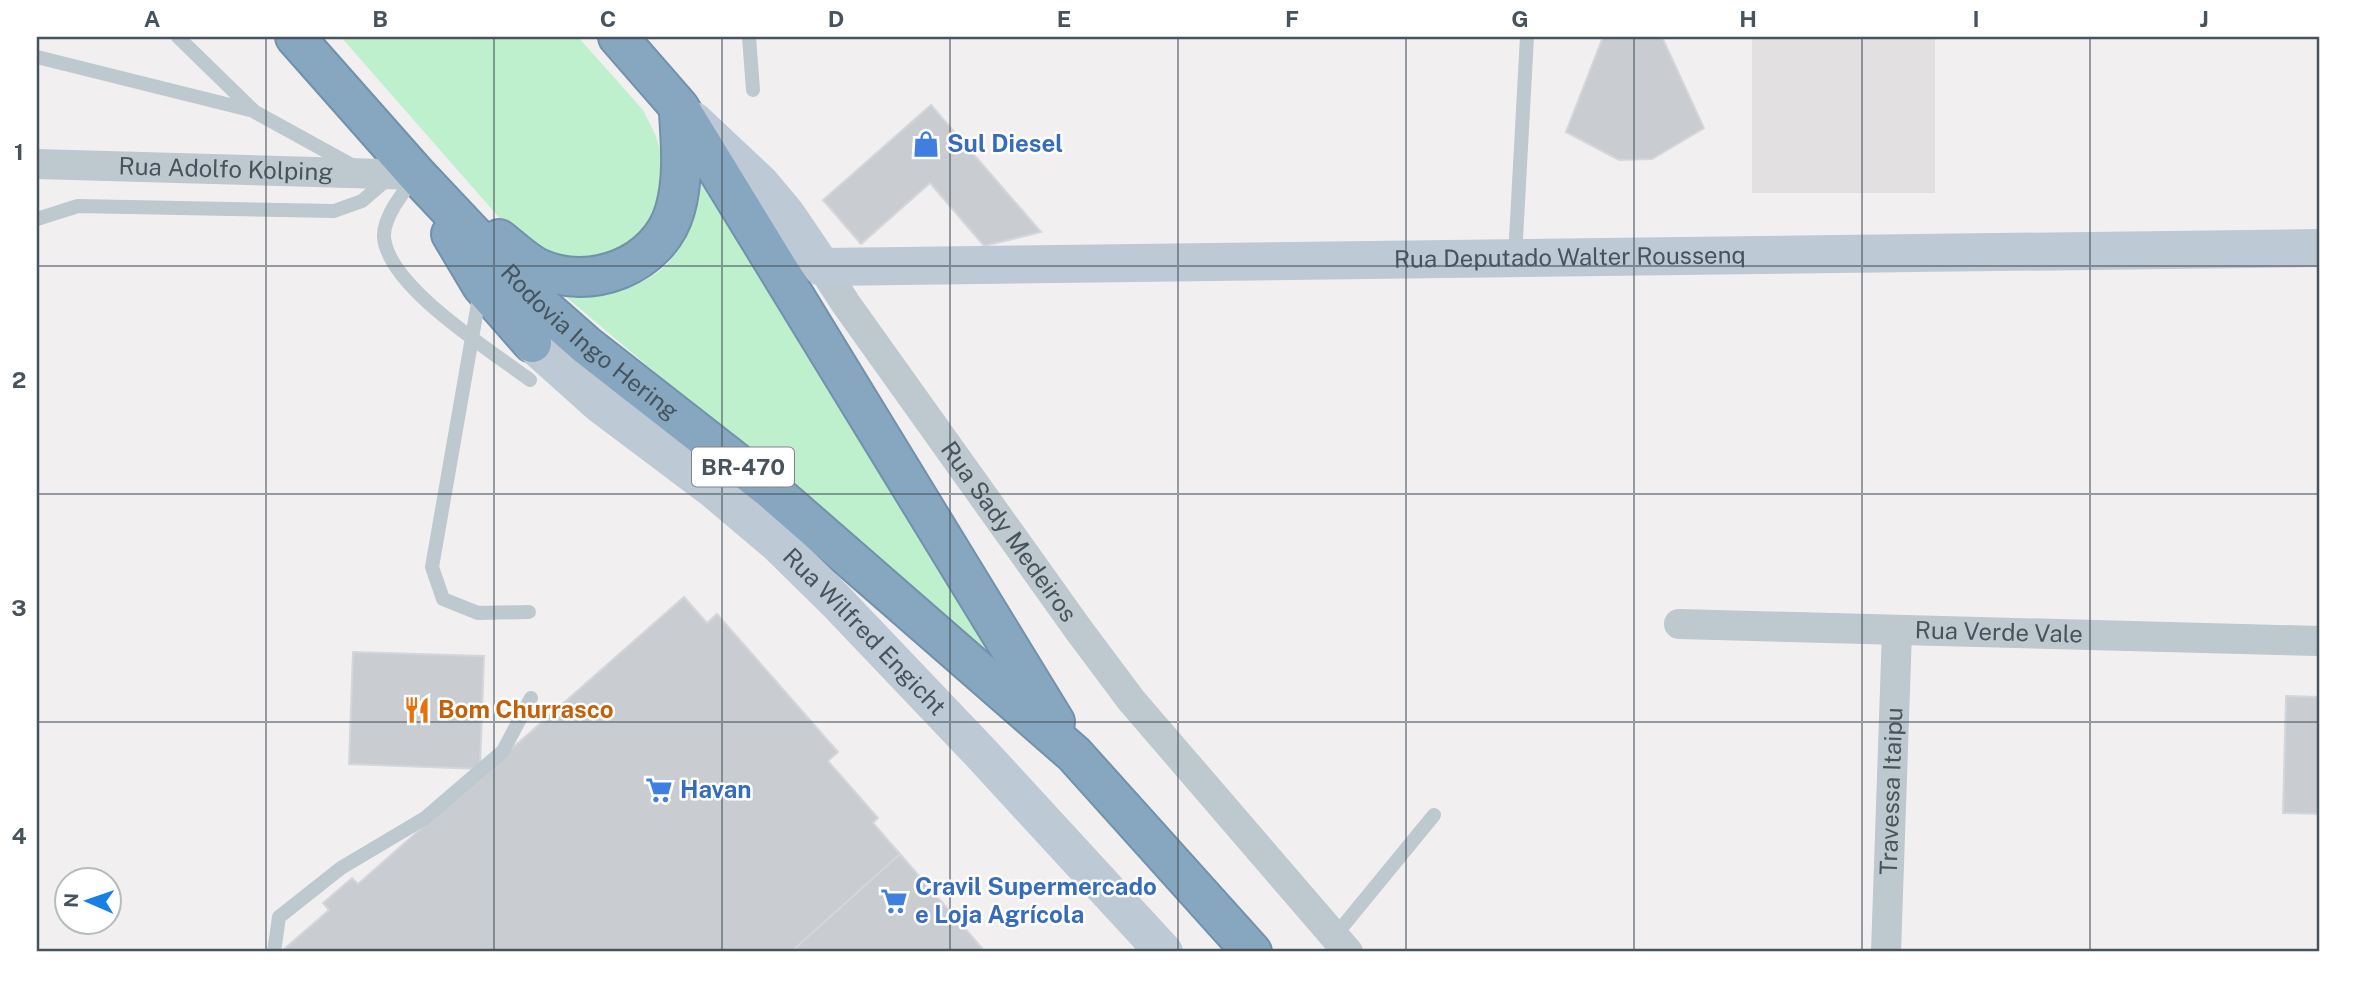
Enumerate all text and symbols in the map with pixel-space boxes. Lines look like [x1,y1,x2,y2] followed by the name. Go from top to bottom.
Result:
[144,5,161,32] text: A
[372,5,388,32] text: B
[600,5,616,32] text: C
[828,5,844,32] text: D
[1057,5,1071,32] text: E
[1285,5,1299,32] text: F
[1511,5,1529,32] text: G
[1739,5,1757,32] text: H
[1972,5,1980,32] text: I
[2199,5,2209,32] text: J
[911,129,941,159] shop icon: Sul Diesel
[947,129,1063,157] place label: Sul Diesel
[14,138,24,165] text: 1
[118,151,334,186] street label: Rua Adolfo Kolping
[1394,240,1746,273] street label: Rua Deputado Walter Roussenq
[496,258,685,425] street label: Rodovia Ingo Hering
[12,366,26,393] text: 2
[936,436,1083,627] street label: Rua Sady Medeiros
[692,447,794,486] road number: BR-470
[778,542,952,720] street label: Rua Wilfred Engicht
[11,594,27,621] text: 3
[1914,615,2083,648] street label: Rua Verde Vale
[402,695,432,725] restaurant icon: Bom Churrasco
[438,695,614,723] place label: Bom Churrasco
[1874,707,1907,875] street label: Travessa Itaipu
[644,775,674,805] supermarket icon: Havan
[680,775,751,803] place label: Havan
[11,822,27,849] text: 4
[52,866,122,936] north arrow
[915,872,1157,928] place label: Cravil Supermercado e Loja Agrícola
[879,886,909,916] supermarket icon: Cravil Supermercado e Loja Agrícola
[60,893,82,908] text: N

